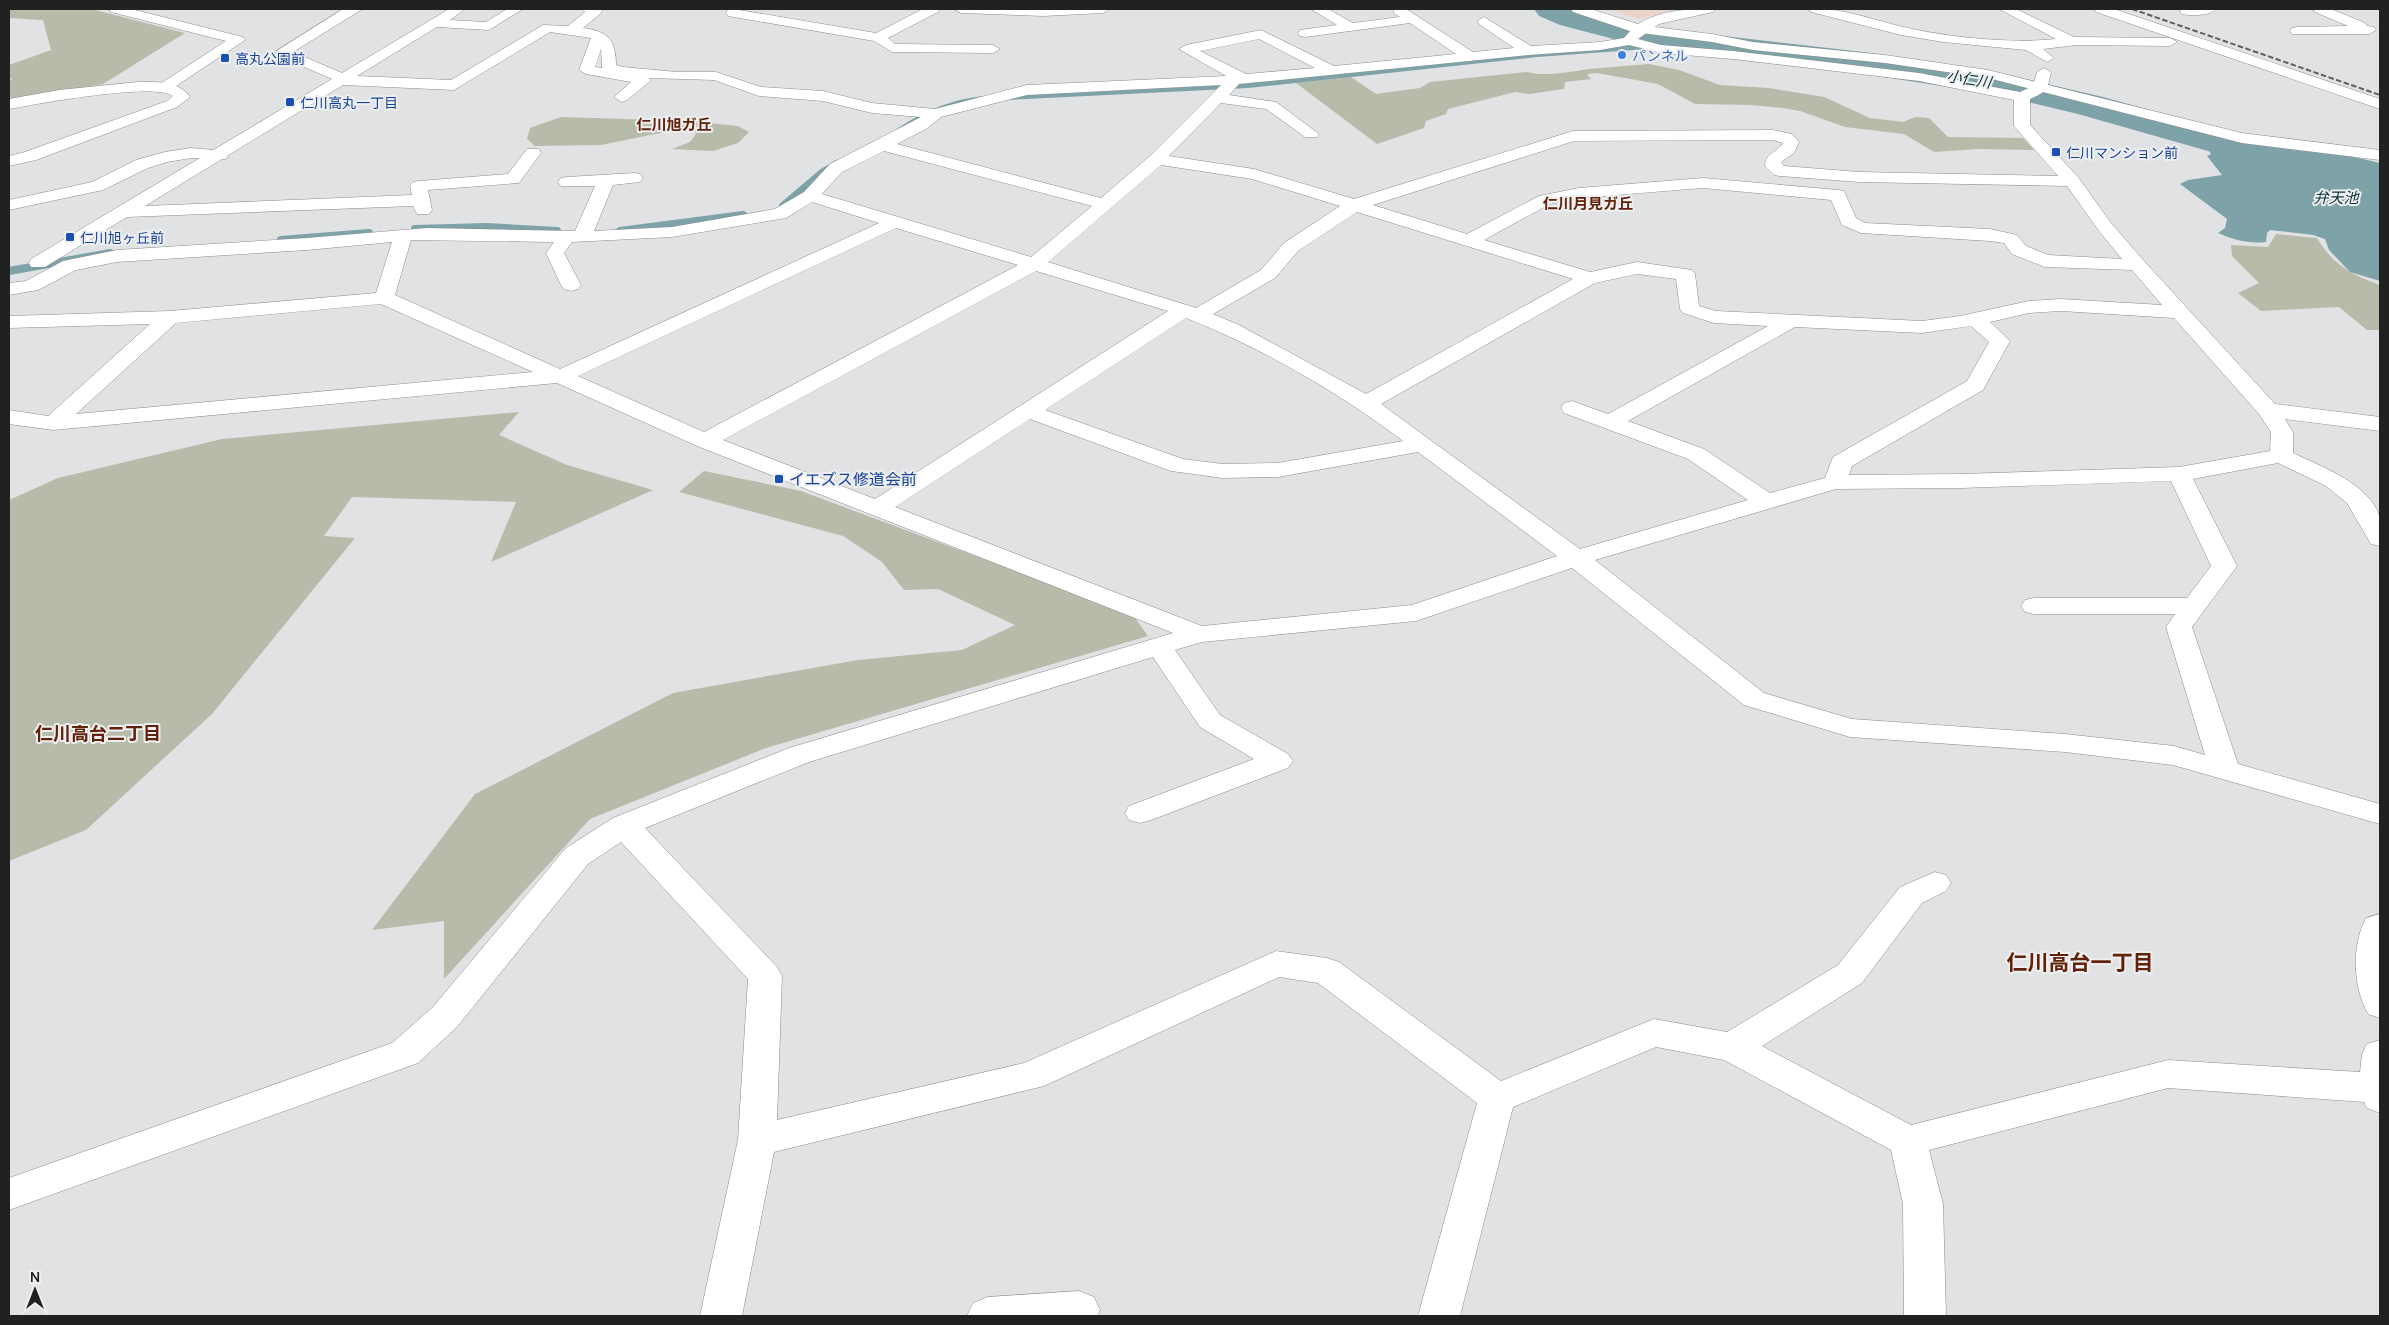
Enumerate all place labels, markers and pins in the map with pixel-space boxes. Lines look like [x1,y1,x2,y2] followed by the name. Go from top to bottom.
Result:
[1632,46,1688,65] place label: パンネル
[235,49,305,68] place label: 高丸公園前
[1616,49,1628,61] marker: パンネル
[219,52,231,64] marker: 高丸公園前
[300,93,398,112] place label: 仁川高丸一丁目
[284,96,296,108] marker: 仁川高丸一丁目
[2066,143,2178,162] place label: 仁川マンション前
[2050,146,2062,158] marker: 仁川マンション前
[80,228,164,247] place label: 仁川旭ヶ丘前
[64,231,76,243] marker: 仁川旭ヶ丘前
[789,468,917,490] place label: イエズス修道会前
[773,473,785,485] marker: イエズス修道会前

